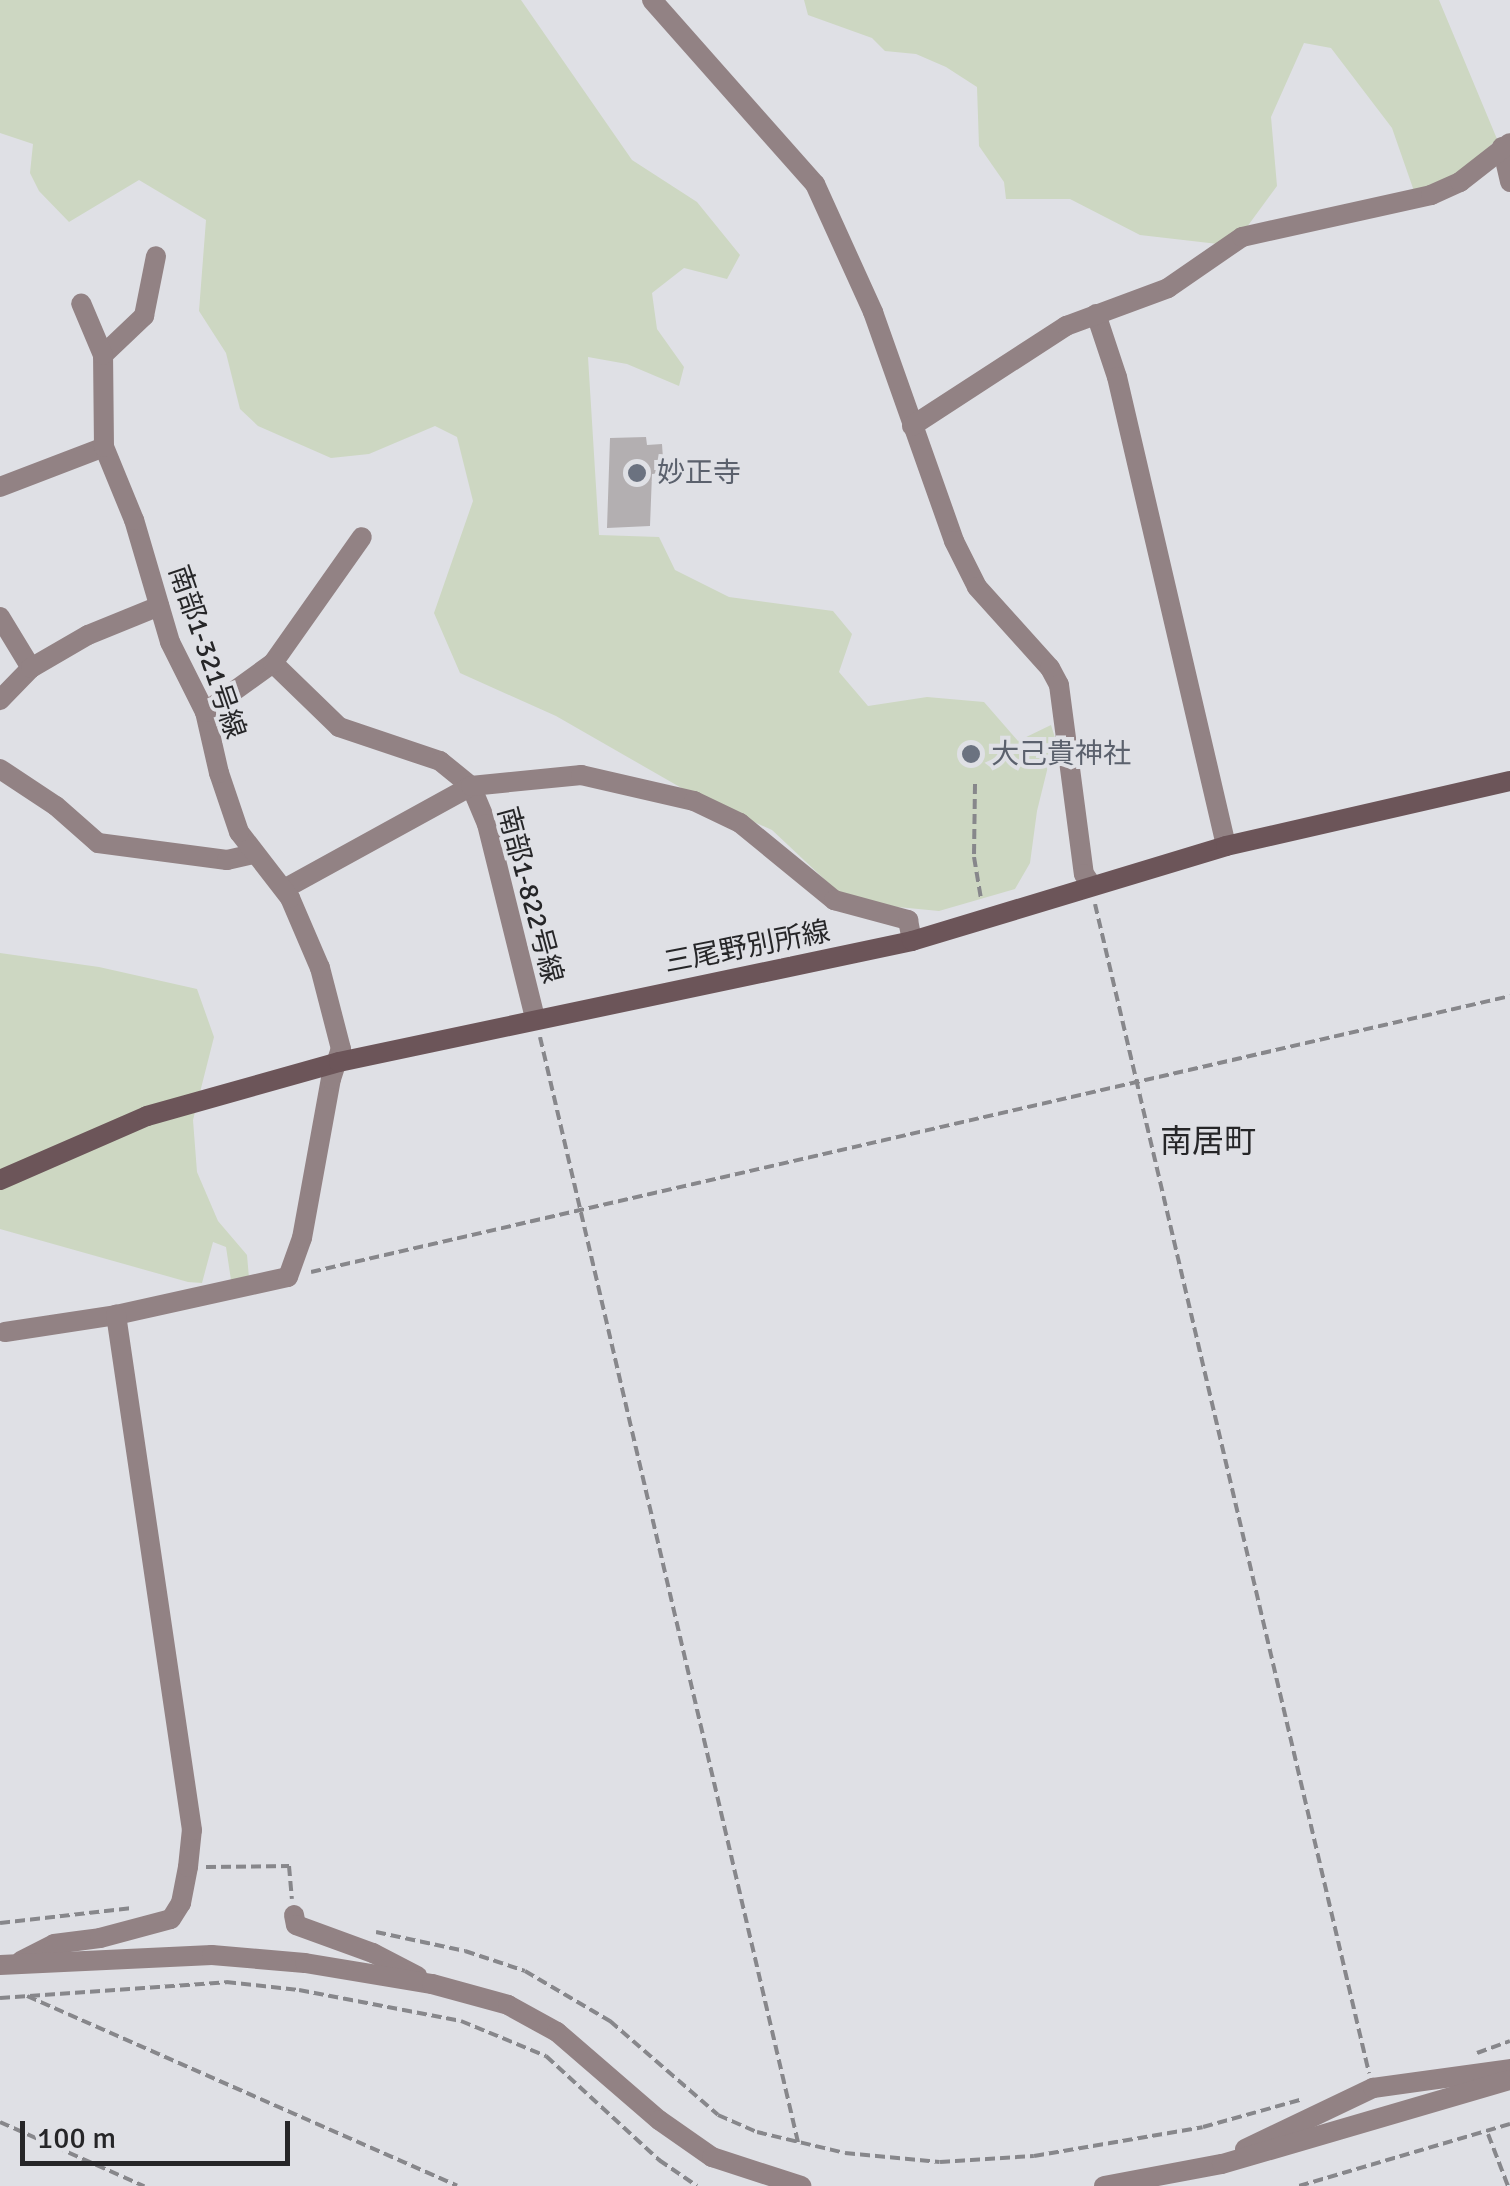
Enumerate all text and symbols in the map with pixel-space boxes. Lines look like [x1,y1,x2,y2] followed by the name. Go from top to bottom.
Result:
[657,456,741,490] place label: 妙正寺
[626,462,648,484] marker: 妙正寺
[161,560,253,744] street label: 南部1-321号線
[991,737,1131,771] place label: 大己貴神社
[960,743,982,765] marker: 大己貴神社
[490,803,570,987] street label: 南部1-822号線
[661,914,833,980] street label: 三尾野別所線
[1160,1123,1256,1161] district label: 南居町
[25,2101,295,2163] scale bar
[37,2120,116,2157] text: 100 m

